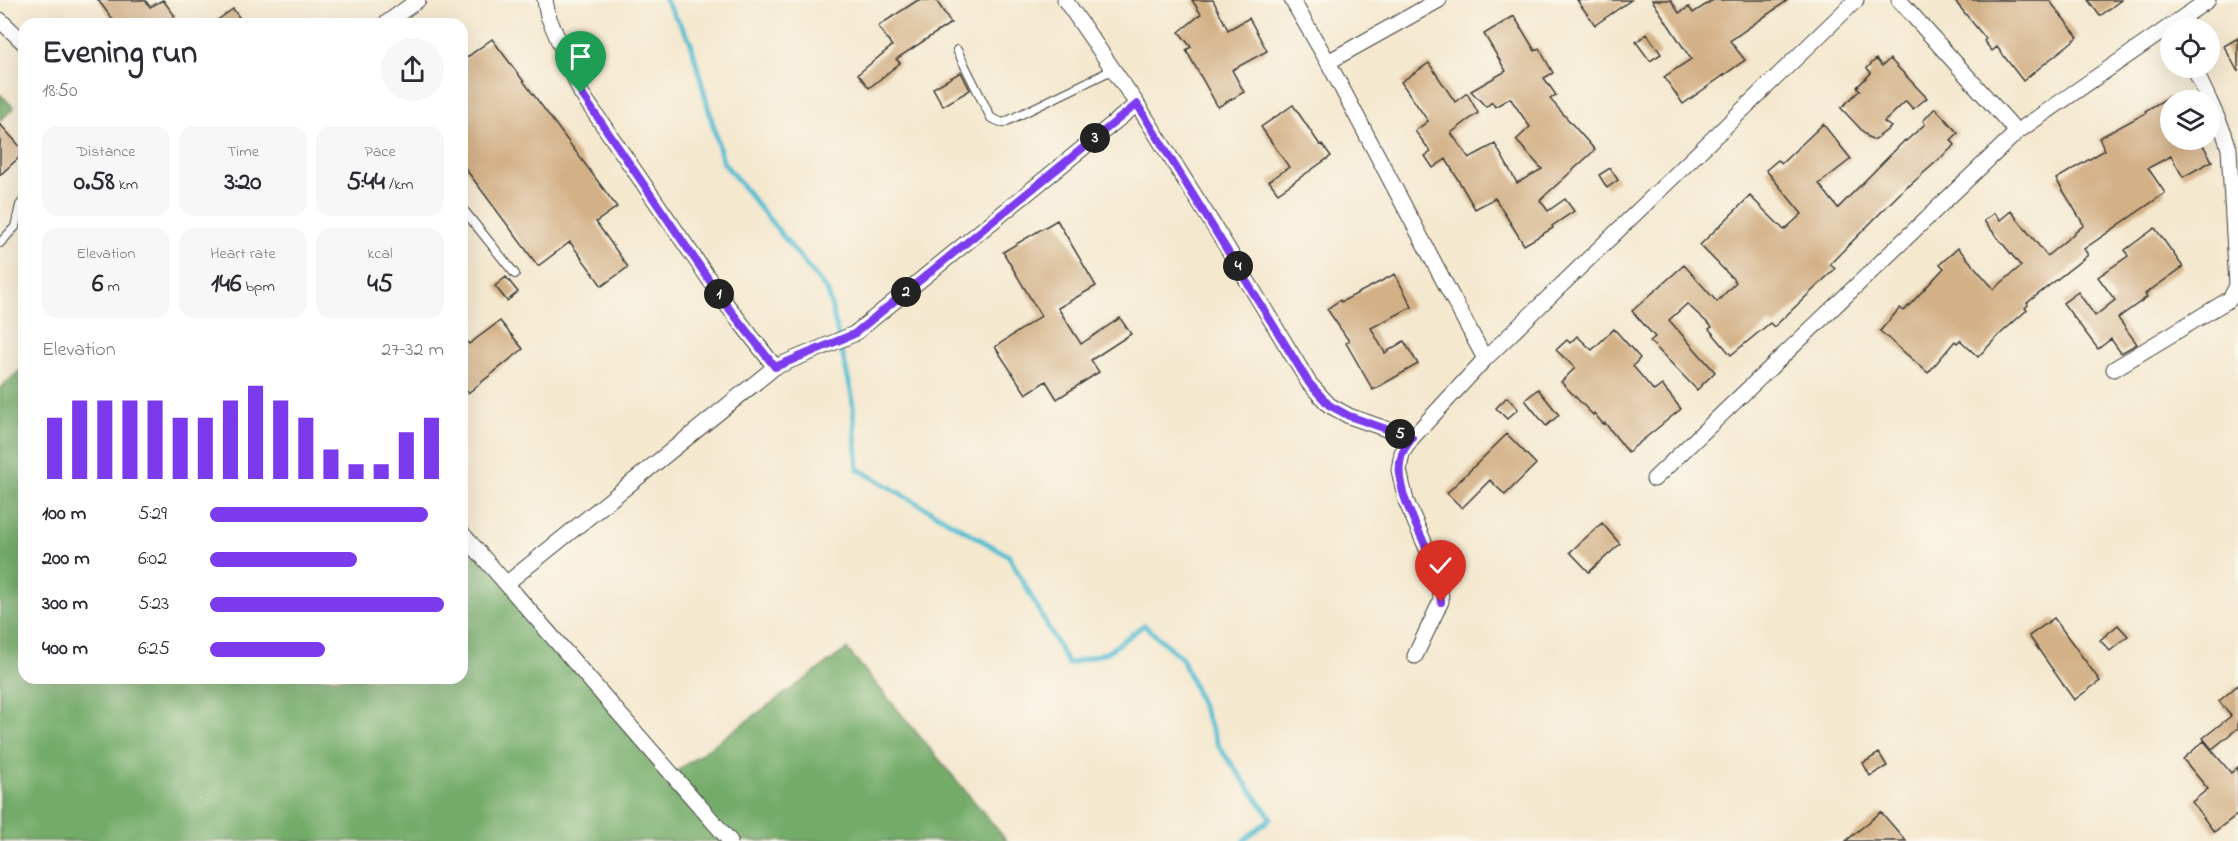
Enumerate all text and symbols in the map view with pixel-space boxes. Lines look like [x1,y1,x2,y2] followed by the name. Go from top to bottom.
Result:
[2160,18,2220,150] map controls
[2160,18,2220,78] button: locate
[42,30,197,78] text: Evening run
[555,31,606,93] pin
[381,38,444,101] button: share
[564,40,597,73] icon: arrive
[42,77,78,106] text: 18:50
[2160,90,2220,150] button: layers
[1080,123,1110,153] pin: 3
[1092,126,1098,150] text: 3
[77,140,135,164] text: Distance
[227,140,259,164] text: Time
[364,140,396,164] text: Pace
[74,164,115,202] text: 0.58
[224,164,262,202] text: 3:20
[347,164,385,202] text: 5:44
[115,173,138,197] text: km
[385,173,413,197] text: /km
[77,242,135,266] text: Elevation
[210,242,276,266] text: Heart rate
[367,242,393,266] text: kcal
[1223,251,1253,281] pin: 4
[1235,254,1241,278] text: 4
[92,266,104,304] text: 6
[211,266,241,304] text: 146
[367,266,393,304] text: 45
[104,275,120,299] text: m
[241,275,275,299] text: bpm
[891,277,921,307] pin: 2
[704,279,734,309] pin: 1
[902,280,910,304] text: 2
[716,282,722,306] text: 1
[42,336,116,365] text: Elevation
[381,336,444,365] text: 27–32 m
[1385,419,1415,449] pin: 5
[1395,422,1405,446] text: 5
[42,500,86,529] text: 100 m
[138,500,167,529] text: 5:29
[1415,540,1466,602] pin
[42,545,90,574] text: 200 m
[138,545,167,574] text: 6:02
[1424,549,1457,582] icon: check
[42,590,88,619] text: 300 m
[138,590,169,619] text: 5:23
[42,635,88,664] text: 400 m
[138,635,170,664] text: 6:25

